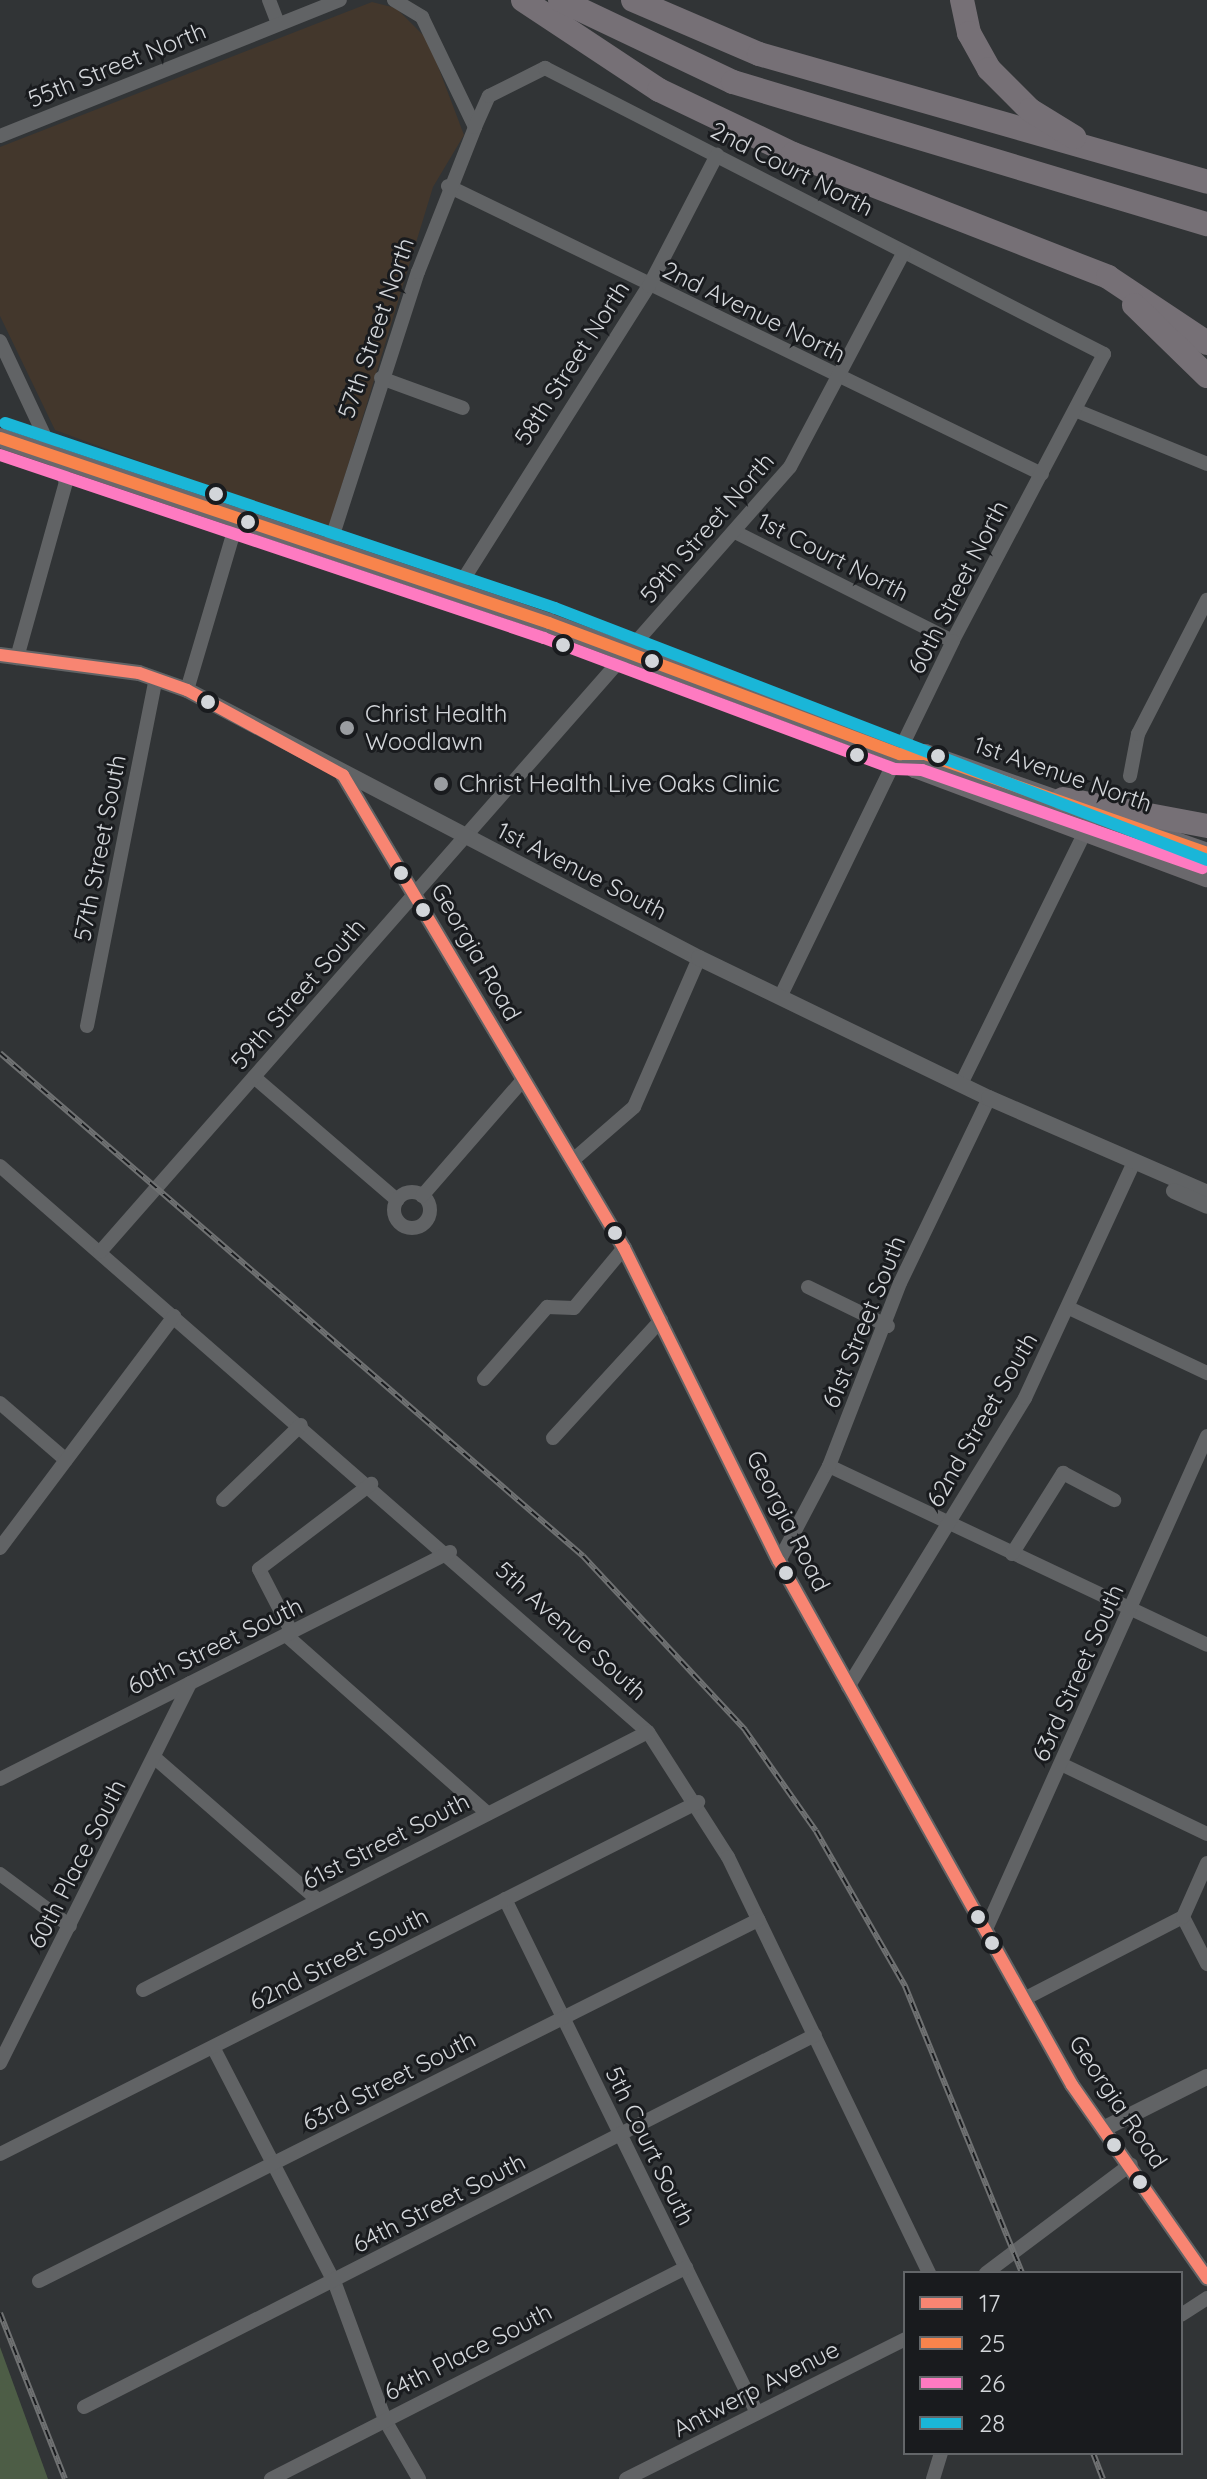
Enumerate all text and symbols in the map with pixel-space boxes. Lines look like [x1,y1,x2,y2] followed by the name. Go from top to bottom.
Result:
[24,16,210,114] street label: 55th Street North
[706,116,878,222] street label: 2nd Court North
[332,234,420,422] street label: 57th Street North
[658,255,850,369] street label: 2nd Avenue North
[508,276,636,450] street label: 58th Street North
[634,447,780,609] street label: 59th Street North
[208,486,224,502] unlabelled marker
[902,496,1014,678] street label: 60th Street North
[753,507,913,607] street label: 1st Court North
[240,514,256,530] unlabelled marker
[555,637,571,653] unlabelled marker
[644,653,660,669] unlabelled marker
[200,694,216,710] unlabelled marker
[365,700,507,756] place label: Christ Health Woodlawn
[336,717,358,739] marker: Christ Health Woodlawn
[970,730,1156,818] street label: 1st Avenue North
[849,747,865,763] unlabelled marker
[930,748,946,764] unlabelled marker
[68,752,132,944] street label: 57th Street South
[459,770,780,798] place label: Christ Health Live Oaks Clinic
[430,773,452,795] marker: Christ Health Live Oaks Clinic
[492,816,672,926] street label: 1st Avenue South
[393,865,409,881] unlabelled marker
[425,878,527,1026] street label: Georgia Road
[415,902,431,918] unlabelled marker
[225,913,371,1075] street label: 59th Street South
[607,1225,623,1241] unlabelled marker
[816,1232,912,1412] street label: 61st Street South
[920,1328,1044,1512] street label: 62nd Street South
[740,1446,836,1596] street label: Georgia Road
[489,1556,653,1706] street label: 5th Avenue South
[778,1565,794,1581] unlabelled marker
[1026,1580,1130,1766] street label: 63rd Street South
[123,1591,307,1701] street label: 60th Street South
[22,1775,132,1953] street label: 60th Place South
[298,1787,474,1895] street label: 61st Street South
[245,1902,433,2016] street label: 62nd Street South
[970,1909,986,1925] unlabelled marker
[984,1935,1000,1951] unlabelled marker
[297,2025,481,2137] street label: 63rd Street South
[1063,2030,1173,2174] street label: Georgia Road
[599,2062,701,2230] street label: 5th Court South
[1106,2137,1122,2153] unlabelled marker
[348,2147,530,2259] street label: 64th Street South
[1132,2174,1148,2190] unlabelled marker
[903,2271,1183,2455] legend
[979,2288,1000,2318] text: 17
[379,2297,557,2407] street label: 64th Place South
[979,2328,1005,2358] text: 25
[668,2335,844,2443] street label: Antwerp Avenue
[979,2368,1005,2398] text: 26
[979,2408,1005,2438] text: 28

